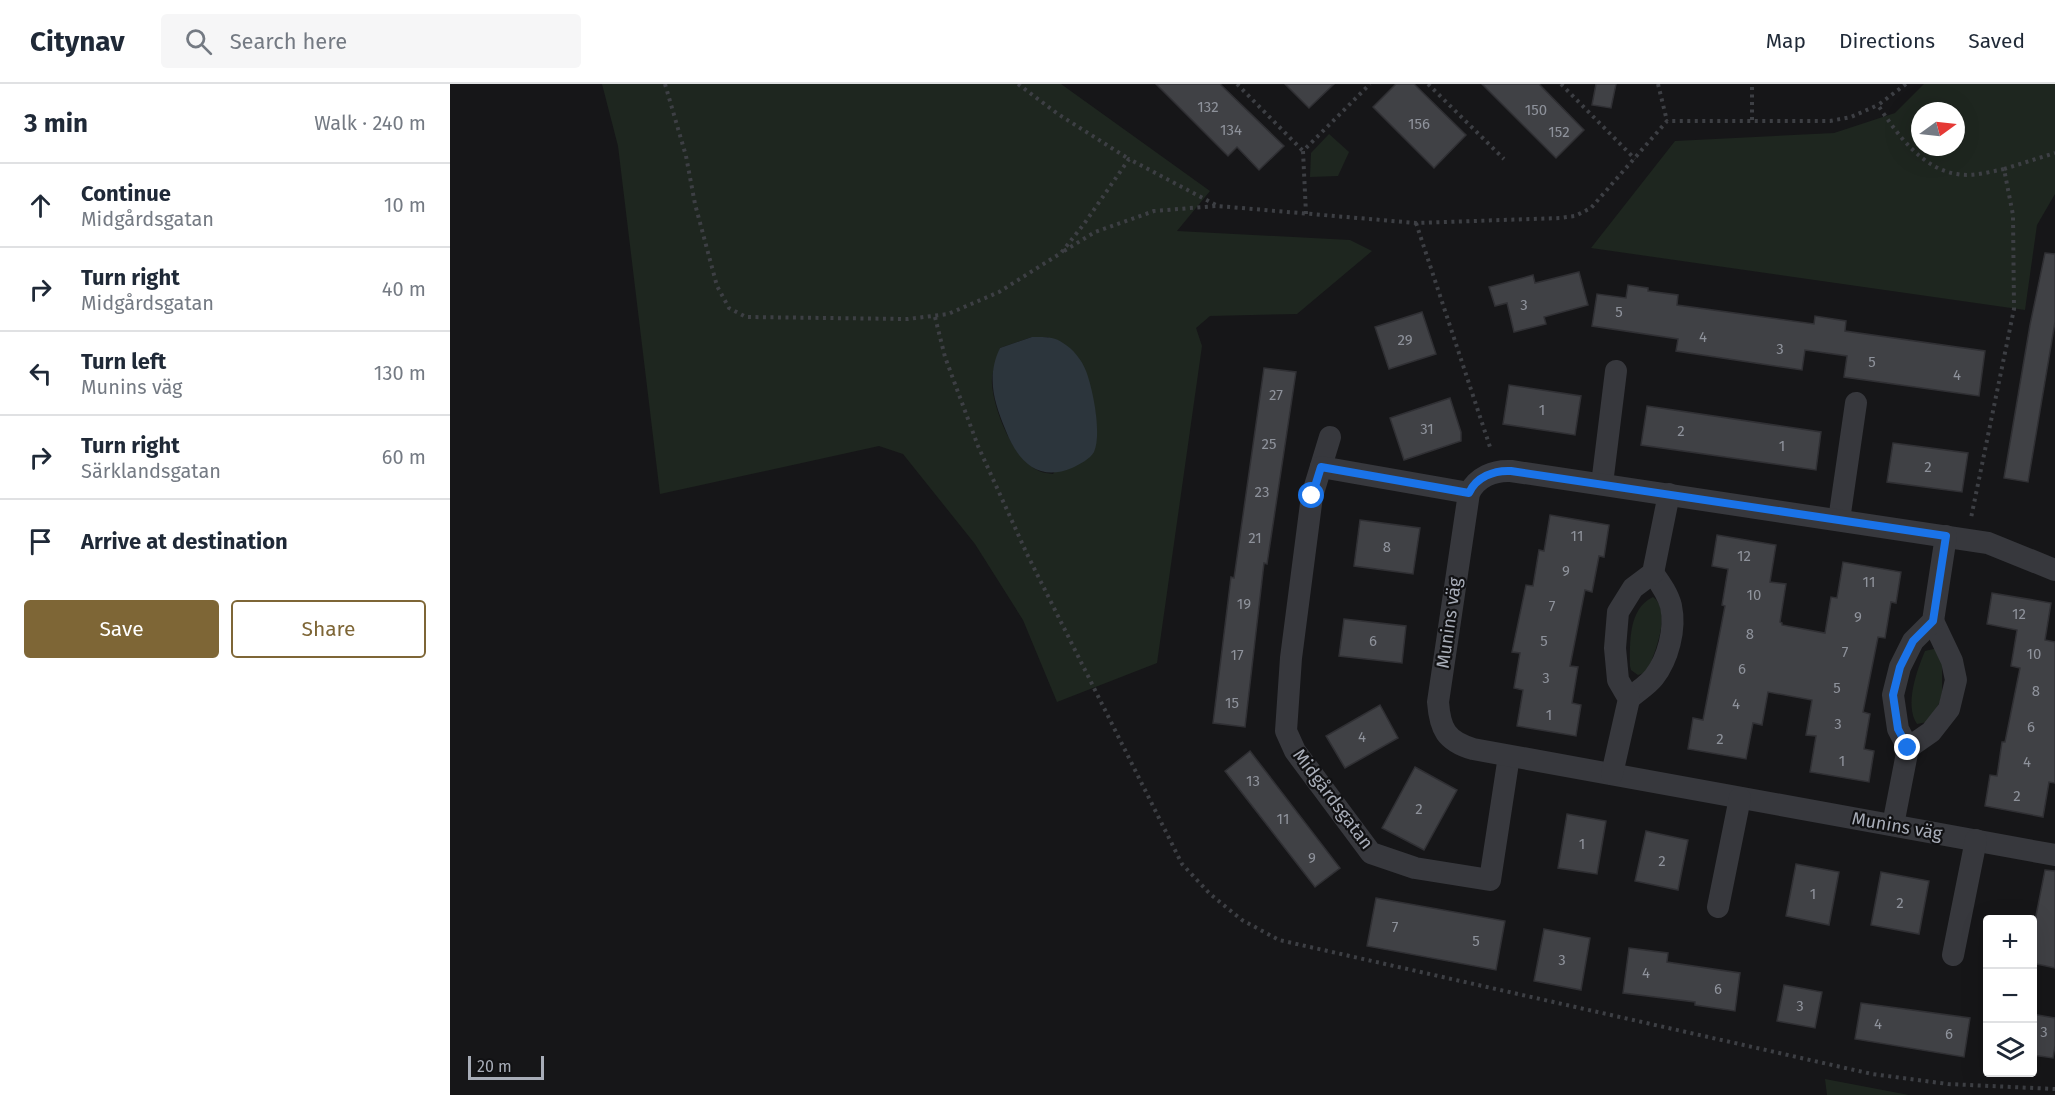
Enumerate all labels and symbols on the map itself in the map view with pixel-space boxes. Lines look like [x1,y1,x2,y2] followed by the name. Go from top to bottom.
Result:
[1197,98,1219,116] house number: 132
[1525,101,1547,119] house number: 150
[1911,102,1965,156] north arrow
[1408,115,1430,133] house number: 156
[1220,121,1242,139] house number: 134
[1548,123,1570,141] house number: 152
[1520,296,1528,314] house number: 3
[1615,303,1623,321] house number: 5
[1699,328,1707,346] house number: 4
[1397,331,1413,349] house number: 29
[1776,340,1784,358] house number: 3
[1868,353,1876,371] house number: 5
[1953,366,1961,384] house number: 4
[1269,386,1283,404] house number: 27
[1539,401,1545,419] house number: 1
[1420,420,1434,438] house number: 31
[1677,422,1685,440] house number: 2
[1262,435,1276,453] house number: 25
[1779,437,1785,455] house number: 1
[1924,458,1932,476] house number: 2
[1298,482,1324,508] route start
[1255,483,1269,501] house number: 23
[1571,527,1583,545] house number: 11
[1248,529,1262,547] house number: 21
[1383,538,1391,556] house number: 8
[1737,547,1751,565] house number: 12
[1562,562,1570,580] house number: 9
[1863,573,1875,591] house number: 11
[1432,576,1466,670] street label: Munins väg
[1747,586,1761,604] house number: 10
[1237,595,1251,613] house number: 19
[1549,597,1556,615] house number: 7
[2012,605,2026,623] house number: 12
[1854,608,1862,626] house number: 9
[1746,625,1754,643] house number: 8
[1369,632,1377,650] house number: 6
[1540,632,1548,650] house number: 5
[1842,643,1849,661] house number: 7
[2027,645,2041,663] house number: 10
[1230,646,1244,664] house number: 17
[1738,660,1746,678] house number: 6
[1542,669,1550,687] house number: 3
[1833,679,1841,697] house number: 5
[2032,682,2040,700] house number: 8
[1225,694,1239,712] house number: 15
[1732,695,1740,713] house number: 4
[1546,706,1552,724] house number: 1
[1834,715,1842,733] house number: 3
[2027,718,2035,736] house number: 6
[1358,728,1366,746] house number: 4
[1716,730,1724,748] house number: 2
[1894,734,1920,760] route end
[1288,745,1378,853] street label: Midgårdsgatan
[1839,752,1845,770] house number: 1
[2023,753,2031,771] house number: 4
[1246,772,1260,790] house number: 13
[2013,787,2021,805] house number: 2
[1415,800,1423,818] house number: 2
[1850,807,1945,845] street label: Munins väg
[1277,810,1289,828] house number: 11
[1579,835,1585,853] house number: 1
[1308,849,1316,867] house number: 9
[1658,852,1666,870] house number: 2
[1810,885,1816,903] house number: 1
[1896,894,1904,912] house number: 2
[1392,918,1399,936] house number: 7
[1472,932,1480,950] house number: 5
[1558,951,1566,969] house number: 3
[1642,964,1650,982] house number: 4
[1714,980,1722,998] house number: 6
[1796,997,1804,1015] house number: 3
[1874,1015,1882,1033] house number: 4
[2040,1023,2048,1041] house number: 3
[1945,1025,1953,1043] house number: 6
[468,1053,544,1080] scale bar

